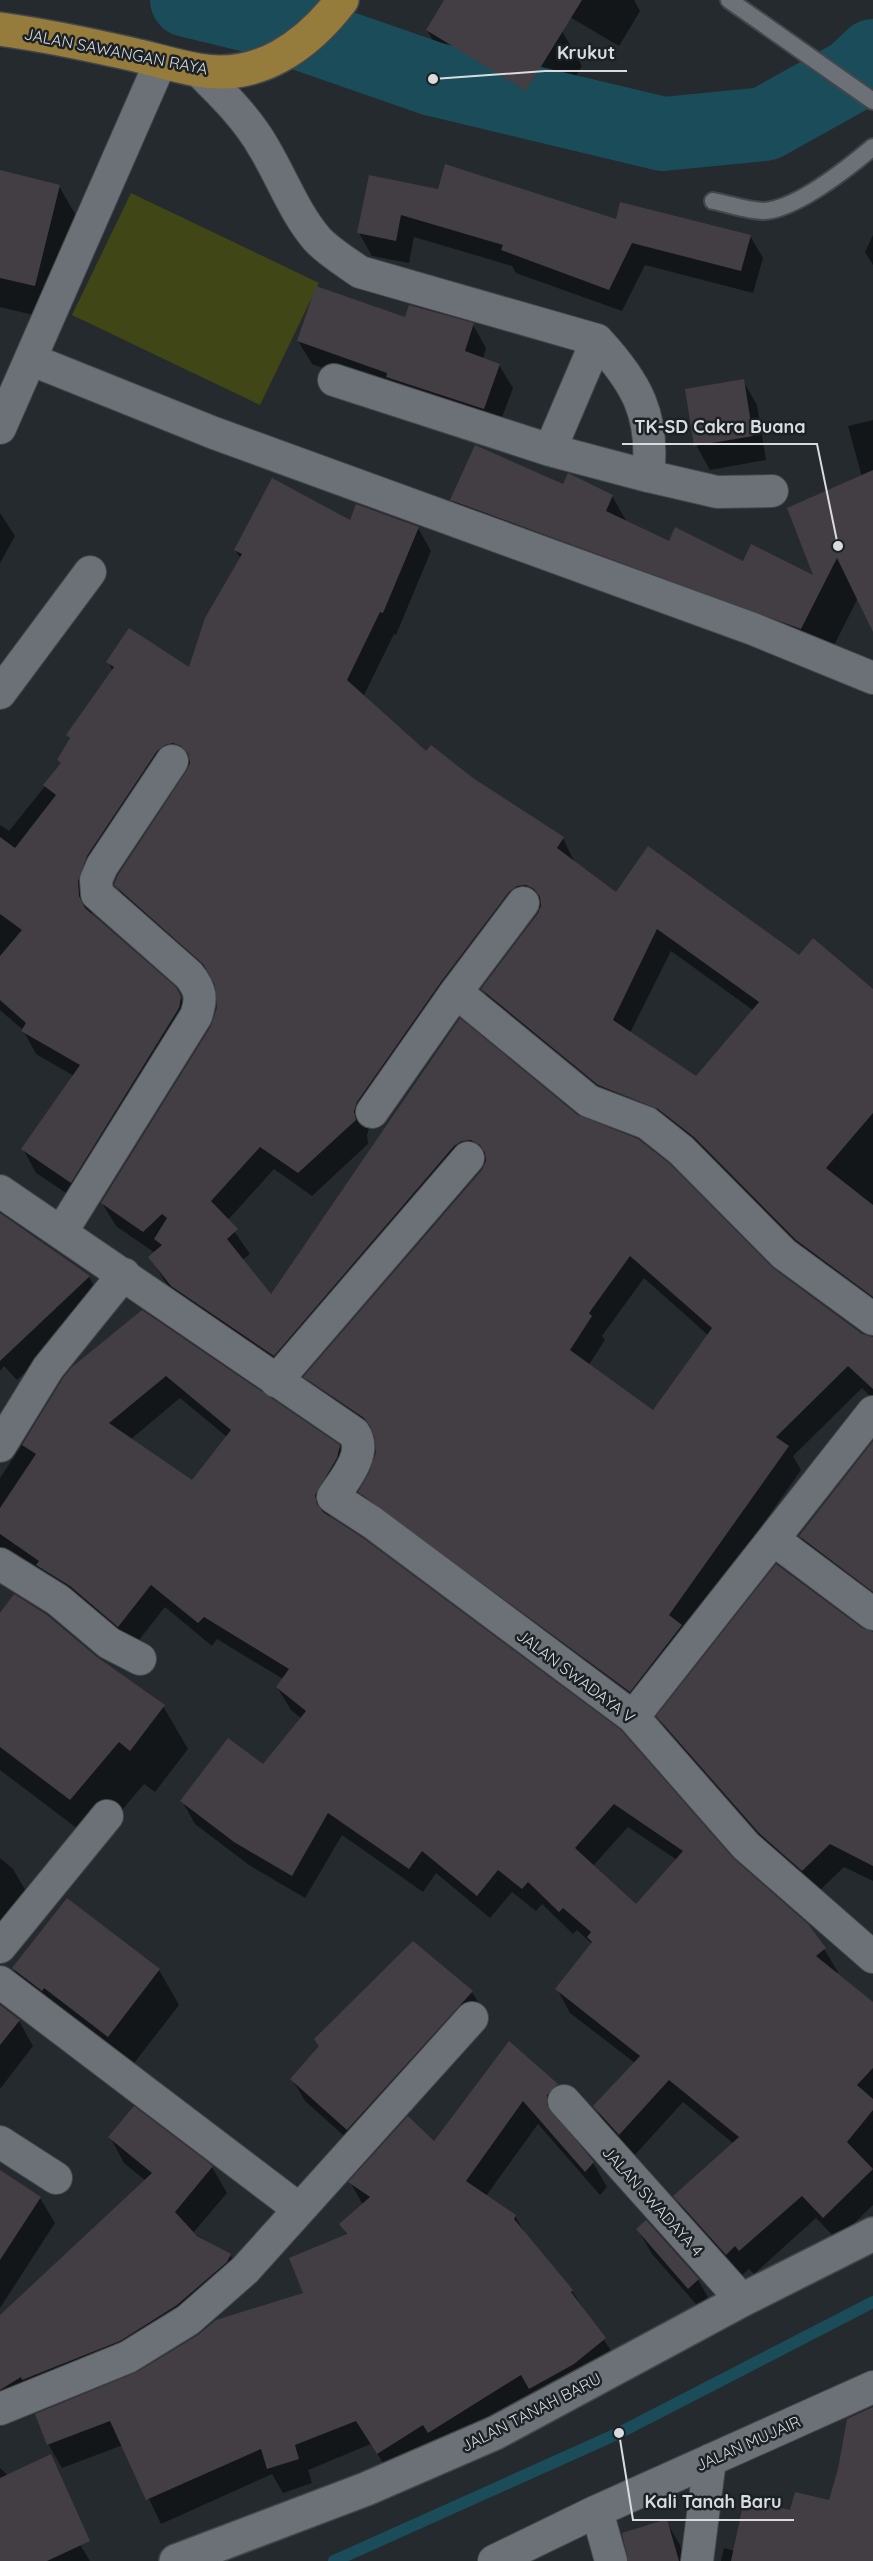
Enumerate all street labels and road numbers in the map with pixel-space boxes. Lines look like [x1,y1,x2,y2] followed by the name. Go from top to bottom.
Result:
[22,23,210,79] street label: JALAN SAWANGAN RAYA
[513,1625,640,1727] street label: JALAN SWADAYA V
[598,2142,708,2260] street label: JALAN SWADAYA 4
[458,2368,604,2456] street label: JALAN TANAH BARU
[692,2411,804,2475] street label: JALAN MUJAIR

